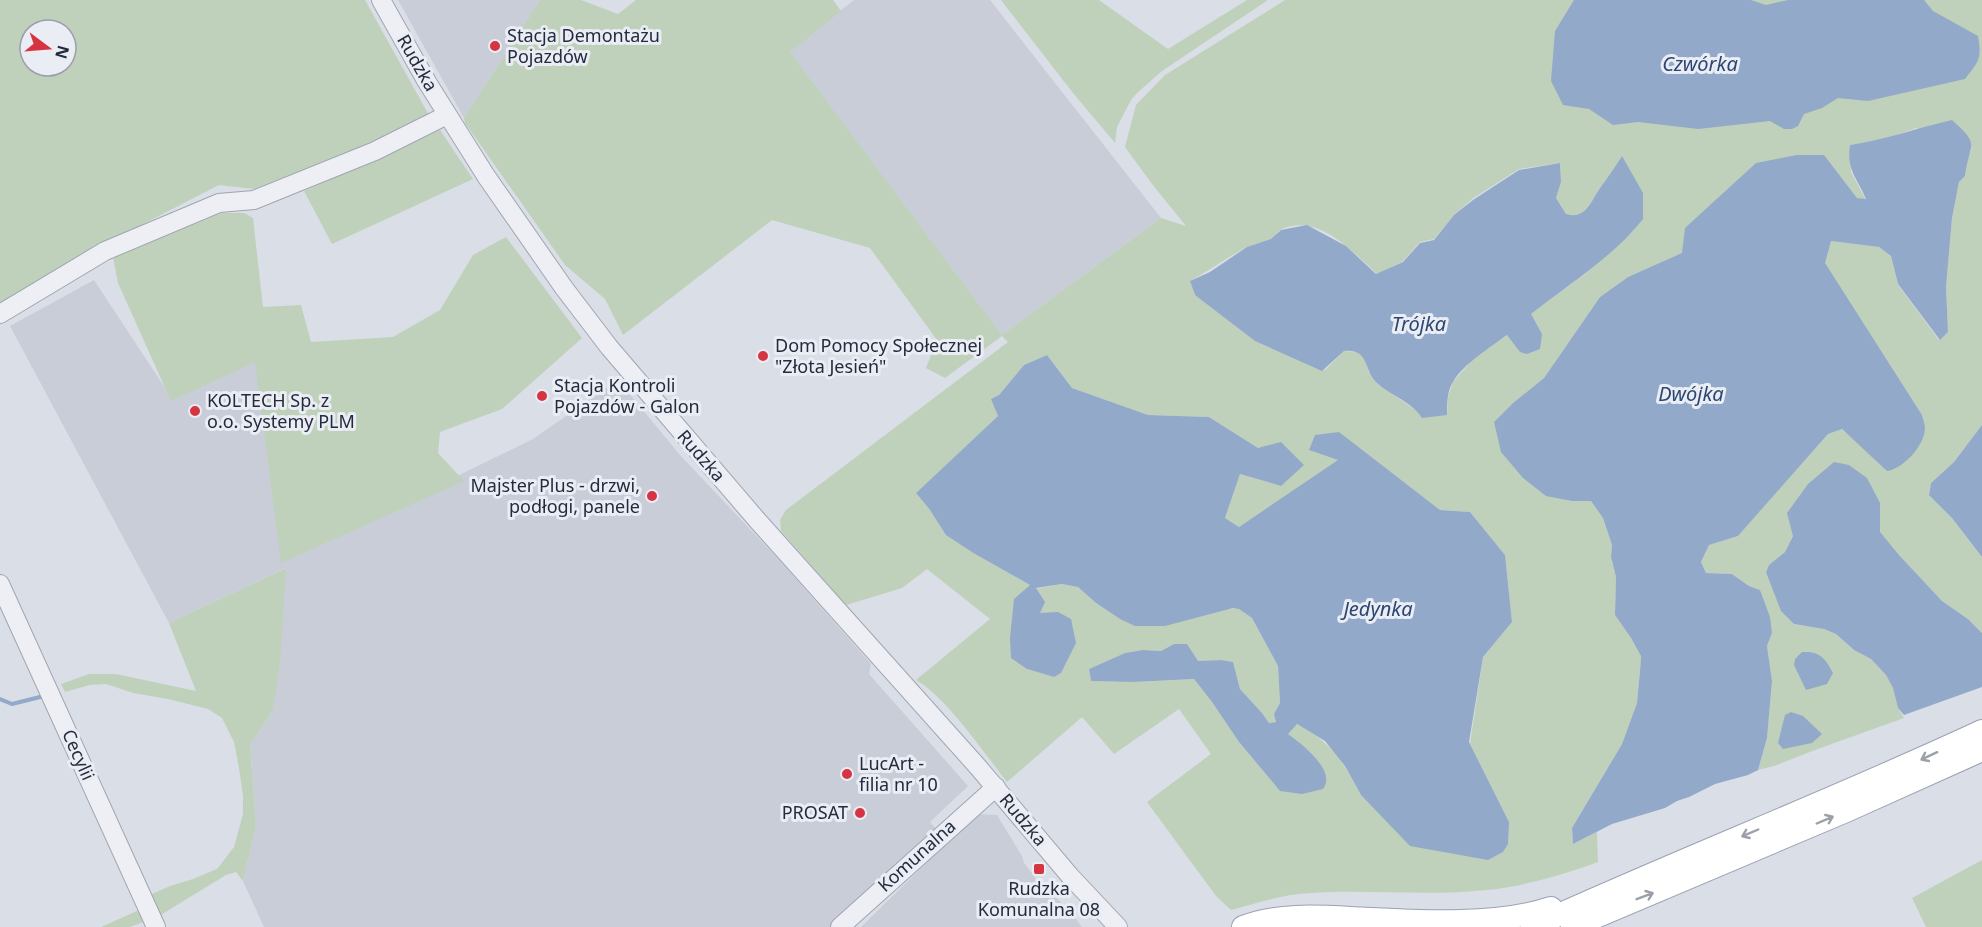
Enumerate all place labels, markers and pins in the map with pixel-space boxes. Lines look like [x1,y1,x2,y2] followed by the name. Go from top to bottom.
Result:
[507,23,660,68] place label: Stacja Demontażu Pojazdów
[488,39,502,53] marker: Stacja Demontażu Pojazdów
[775,333,982,378] place label: Dom Pomocy Społecznej "Złota Jesień"
[756,349,770,363] marker: Dom Pomocy Społecznej "Złota Jesień"
[554,373,700,418] place label: Stacja Kontroli Pojazdów - Galon
[207,388,355,433] place label: KOLTECH Sp. z o.o. Systemy PLM
[535,389,549,403] marker: Stacja Kontroli Pojazdów - Galon
[188,404,202,418] marker: KOLTECH Sp. z o.o. Systemy PLM
[471,473,640,518] place label: Majster Plus - drzwi, podłogi, panele
[645,489,659,503] marker: Majster Plus - drzwi, podłogi, panele
[859,751,938,796] place label: LucArt - filia nr 10
[840,767,854,781] marker: LucArt - filia nr 10
[782,800,848,824] place label: PROSAT
[853,806,867,820] marker: PROSAT
[1032,862,1046,876] marker: Rudzka Komunalna 08
[978,876,1100,921] place label: Rudzka Komunalna 08

